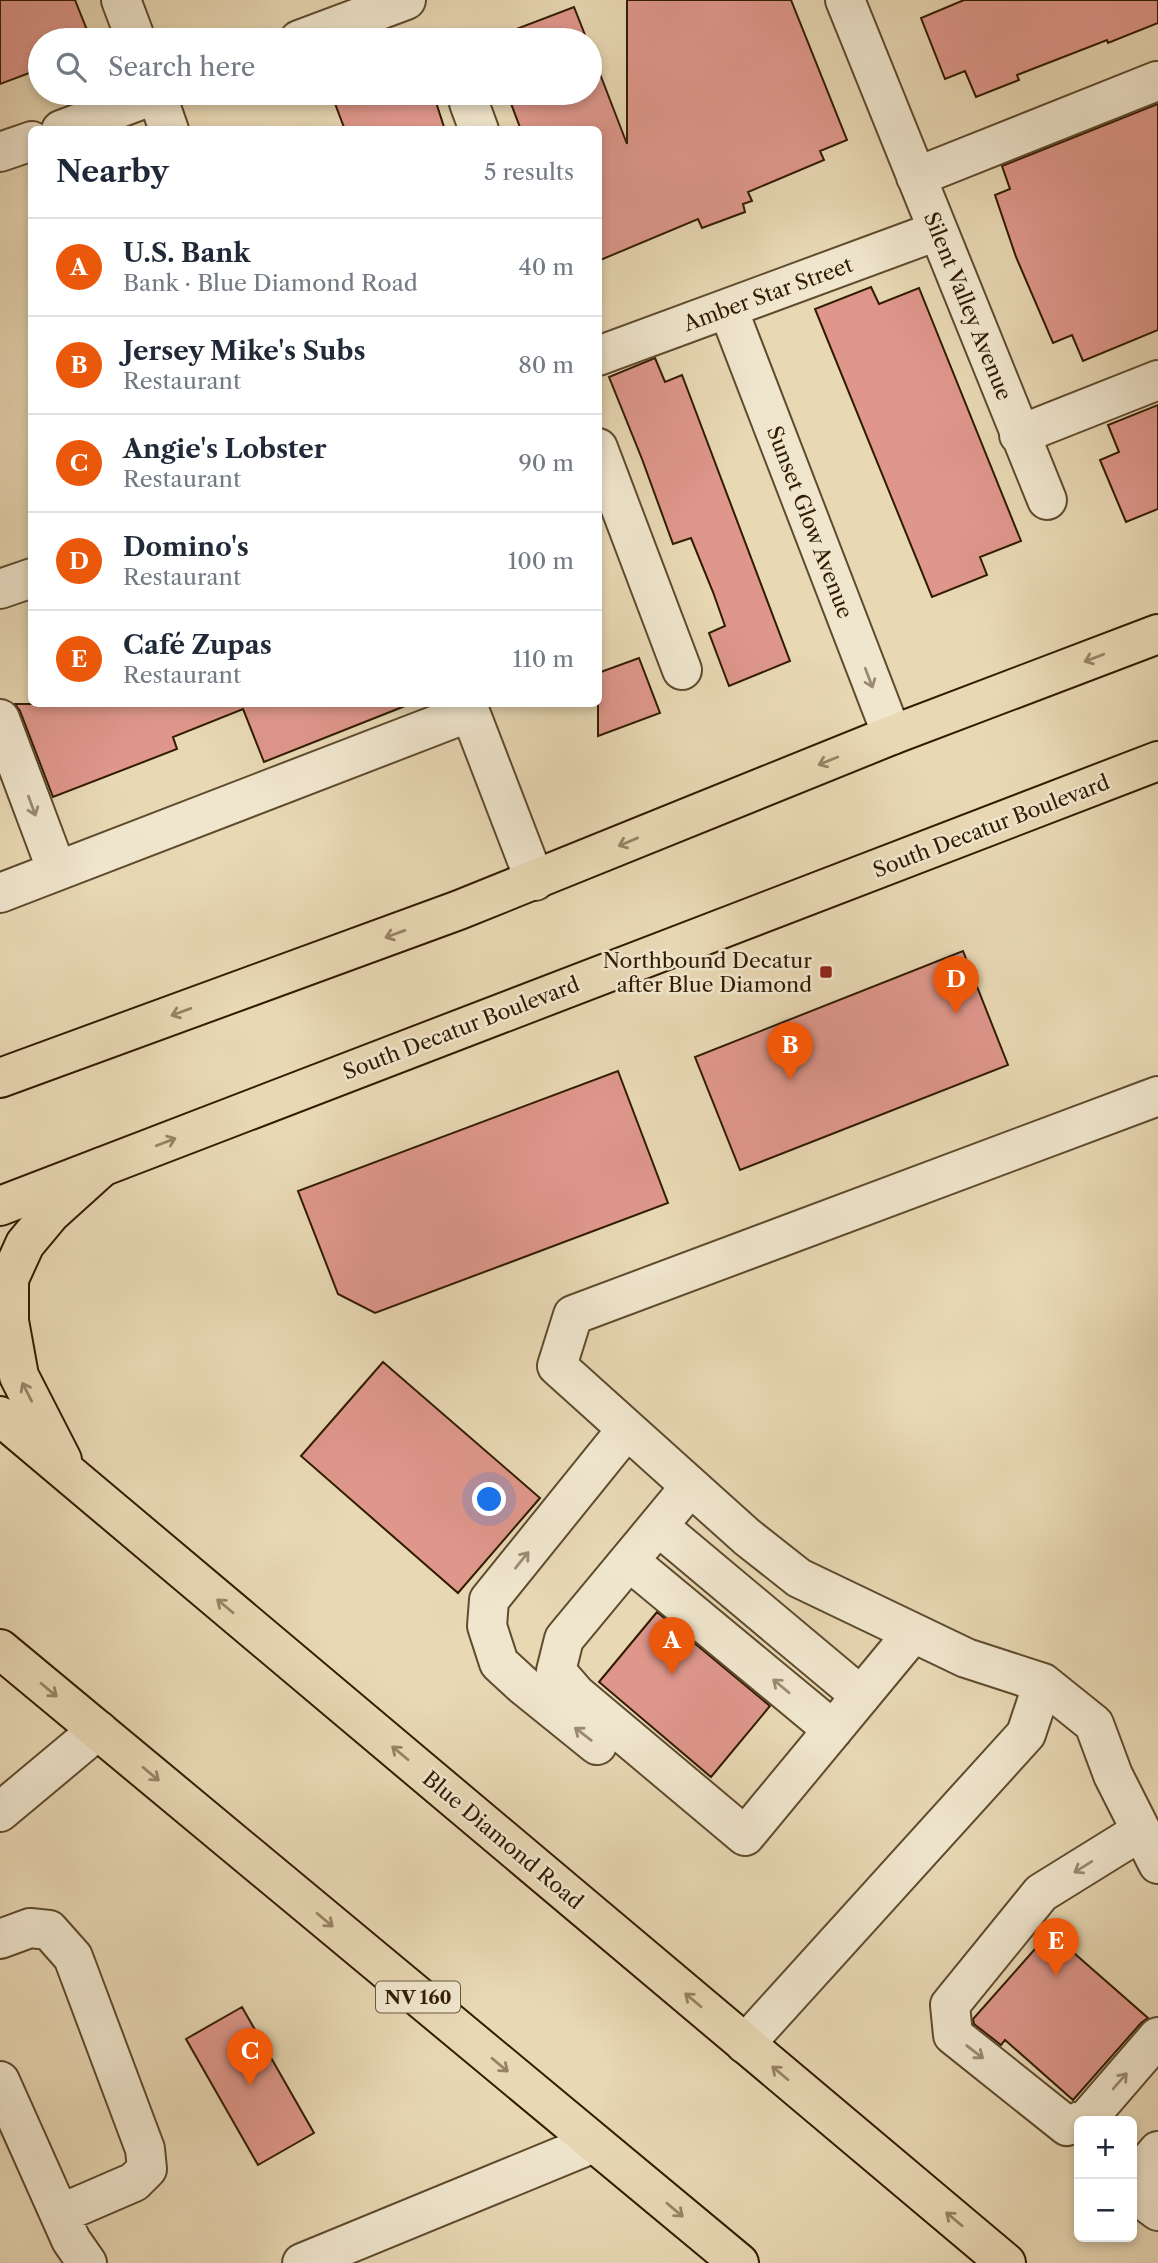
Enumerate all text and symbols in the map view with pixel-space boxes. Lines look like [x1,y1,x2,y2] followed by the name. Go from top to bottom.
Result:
[28,28,602,105] search box
[52,48,90,86] icon: search
[108,51,255,83] text: Search here
[56,153,169,190] text: Nearby
[484,158,574,186] text: 5 results
[919,208,1017,404] street label: Silent Valley Avenue
[123,237,250,269] text: U.S. Bank
[679,252,857,337] street label: Amber Star Street
[70,253,88,281] text: A
[519,253,574,281] text: 40 m
[123,269,418,297] text: Bank · Blue Diamond Road
[123,335,365,367] text: Jersey Mike's Subs
[70,351,88,379] text: B
[518,351,574,379] text: 80 m
[123,367,241,395] text: Restaurant
[762,422,858,622] street label: Sunset Glow Avenue
[123,433,327,465] text: Angie's Lobster
[70,449,88,477] text: C
[518,449,574,477] text: 90 m
[123,465,241,493] text: Restaurant
[123,531,249,563] text: Domino's
[69,547,89,575] text: D
[508,547,574,575] text: 100 m
[123,563,241,591] text: Restaurant
[123,629,272,661] text: Café Zupas
[71,645,87,673] text: E
[513,645,574,673] text: 110 m
[1084,653,1106,665] one-way arrow
[123,661,241,689] text: Restaurant
[864,666,877,688] one-way arrow
[818,755,840,768] one-way arrow
[869,769,1113,883] street label: South Decatur Boulevard
[27,795,40,817] one-way arrow
[617,836,639,849] one-way arrow
[385,929,407,941] one-way arrow
[603,948,812,997] place label: Northbound Decatur after Blue Diamond
[933,956,979,1014] pin: D
[818,964,834,980] marker: Northbound Decatur after Blue Diamond
[339,971,583,1085] street label: South Decatur Boulevard
[171,1007,193,1019] one-way arrow
[767,1022,813,1080] pin: B
[155,1135,177,1148] one-way arrow
[20,1382,34,1403] one-way arrow
[472,1482,506,1516] your location
[514,1551,529,1569] one-way arrow
[217,1598,235,1614] one-way arrow
[649,1617,695,1675] pin: A
[772,1678,790,1694] one-way arrow
[40,1681,58,1697] one-way arrow
[575,1726,593,1742] one-way arrow
[391,1745,409,1761] one-way arrow
[141,1766,159,1782] one-way arrow
[418,1766,588,1914] street label: Blue Diamond Road
[1074,1860,1094,1874] one-way arrow
[316,1912,334,1927] one-way arrow
[1033,1918,1079,1976] pin: E
[376,1982,460,2012] road number: NV 160
[684,1992,702,2007] one-way arrow
[227,2028,273,2086] pin: C
[965,2045,983,2060] one-way arrow
[491,2057,509,2073] one-way arrow
[771,2065,789,2081] one-way arrow
[1112,2072,1128,2090] one-way arrow
[1074,2116,1137,2242] map controls
[1074,2116,1137,2179] button: +
[1074,2179,1137,2242] button: −
[666,2202,684,2218] one-way arrow
[945,2211,963,2227] one-way arrow

